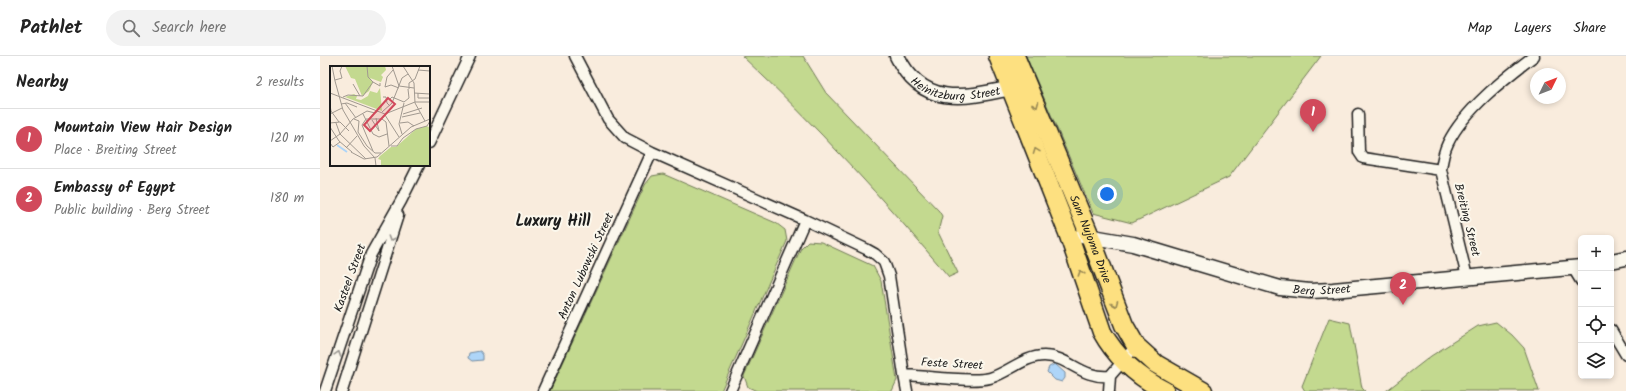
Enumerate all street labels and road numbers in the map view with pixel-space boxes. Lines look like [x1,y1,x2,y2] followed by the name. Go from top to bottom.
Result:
[906,72,1002,106] street label: Heinitzburg Street
[1449,181,1485,259] street label: Breiting Street
[1064,192,1117,287] street label: Sam Nujoma Drive
[553,209,619,323] street label: Anton Lubowski Street
[329,241,371,315] street label: Kasteel Street
[1292,279,1352,301] street label: Berg Street
[921,353,984,375] street label: Feste Street

